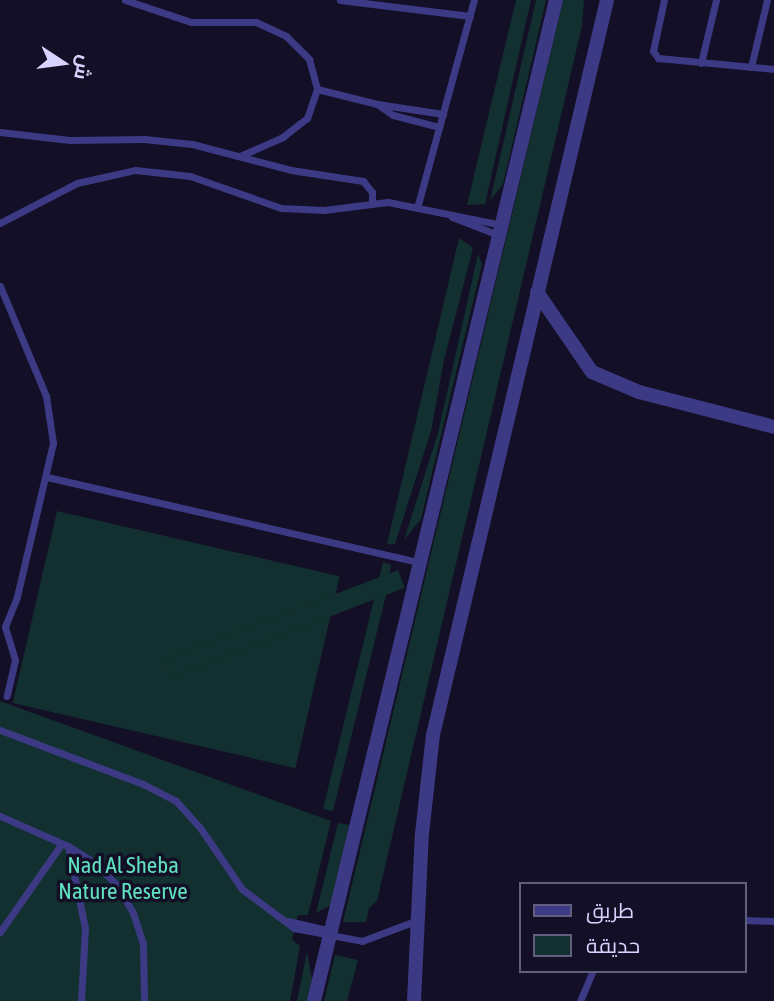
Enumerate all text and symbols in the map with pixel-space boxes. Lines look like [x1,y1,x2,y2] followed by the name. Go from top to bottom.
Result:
[28,28,98,98] north arrow
[70,53,97,82] text: ش
[58,851,188,905] park label: Nad Al Sheba Nature Reserve
[518,882,746,973] legend
[586,898,634,922] text: طريق
[586,933,640,957] text: حديقة

